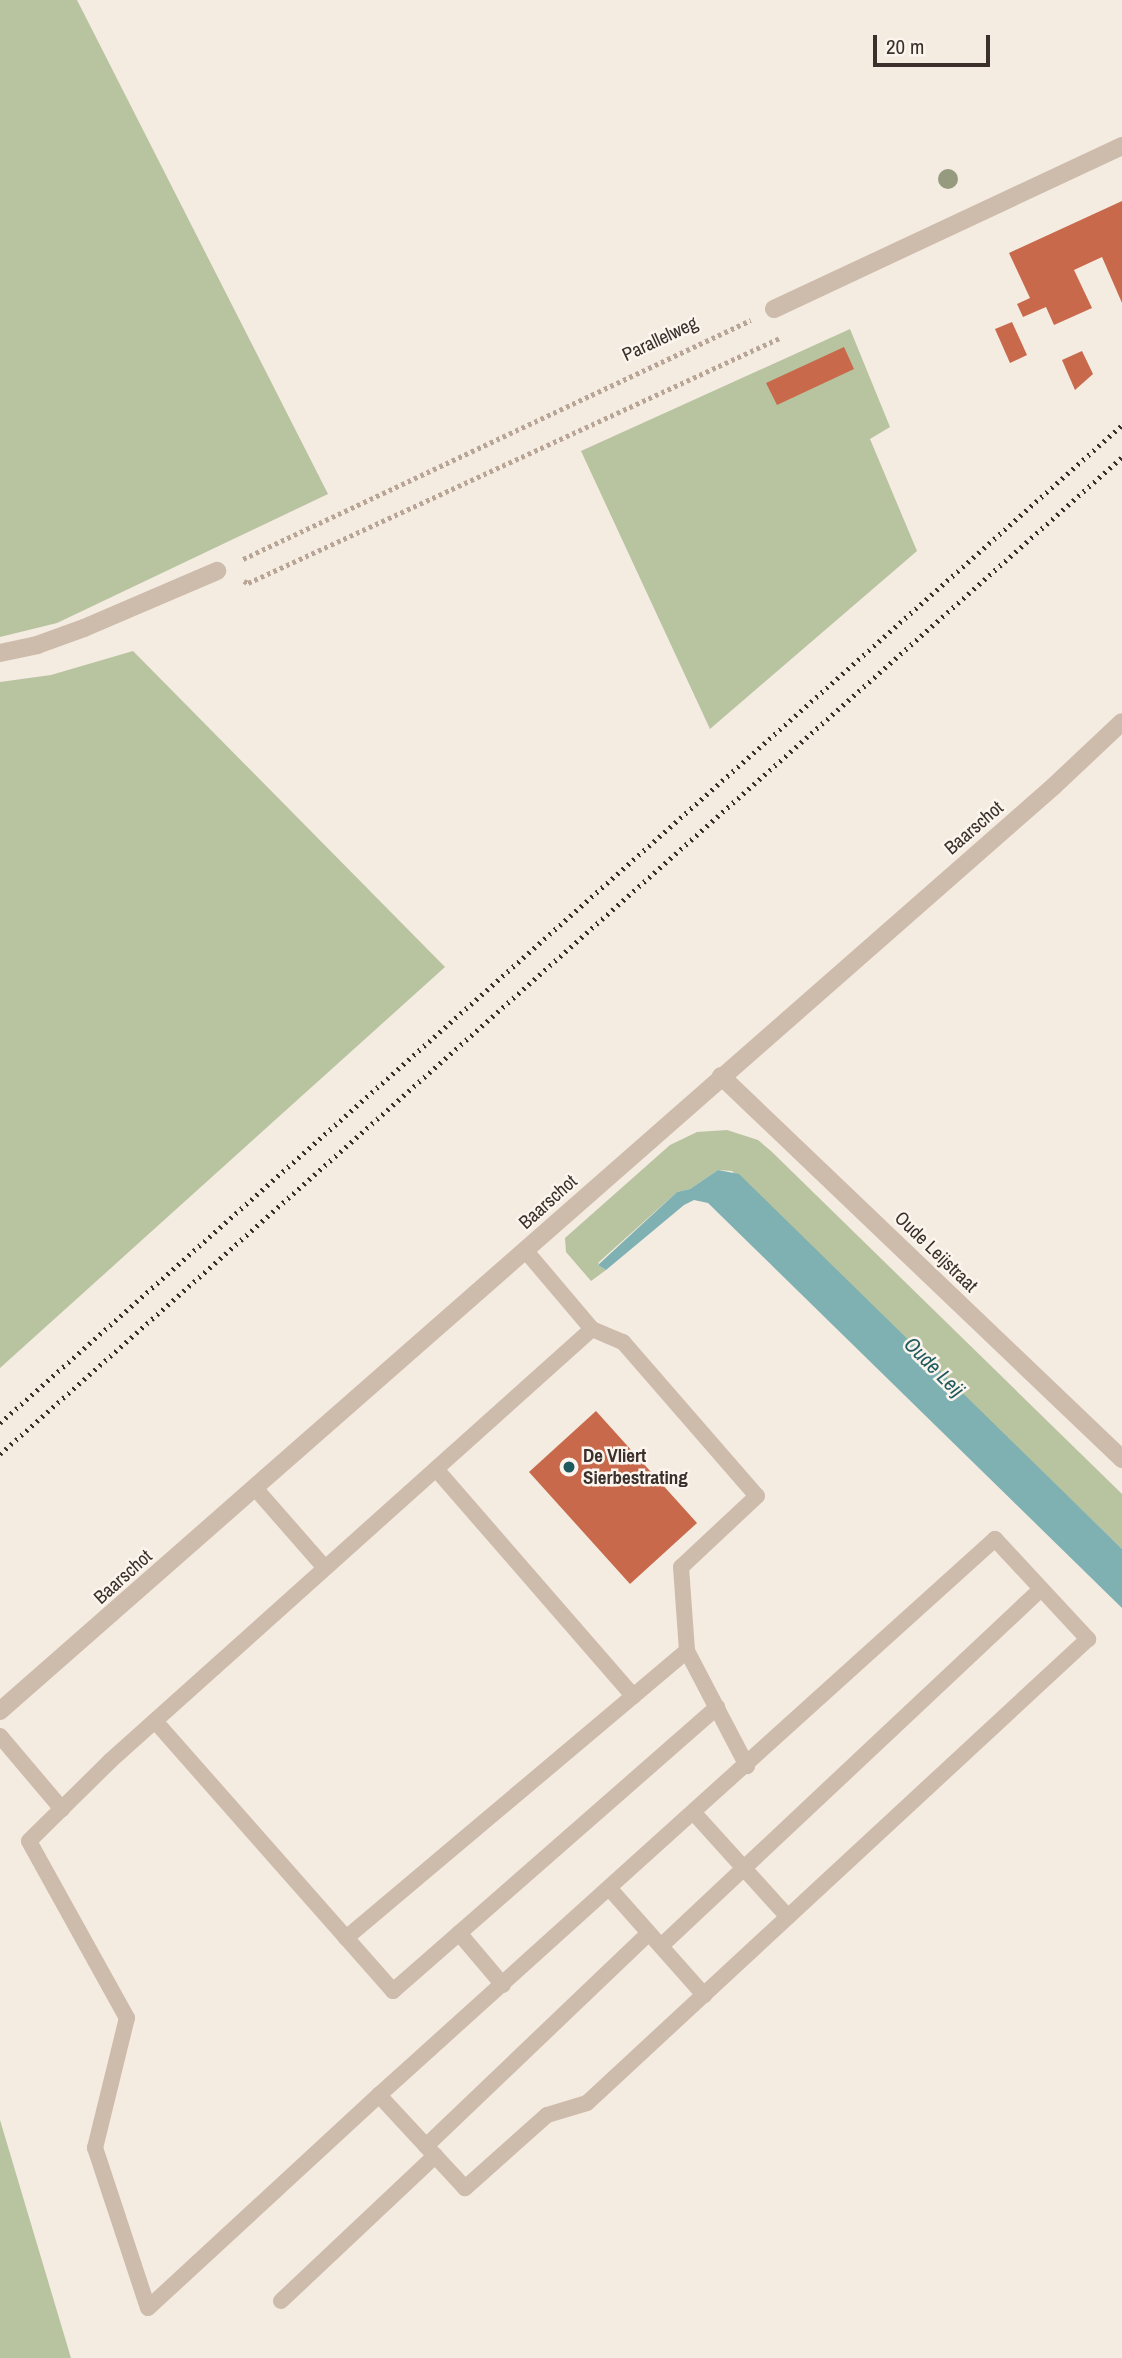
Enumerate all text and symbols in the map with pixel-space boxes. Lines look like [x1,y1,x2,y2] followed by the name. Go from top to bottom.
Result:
[877,21,994,65] scale bar
[886,32,924,61] text: 20 m
[619,312,701,366] street label: Parallelweg
[940,796,1008,860] street label: Baarschot
[514,1170,582,1234] street label: Baarschot
[890,1207,982,1297] street label: Oude Leijstraat
[899,1332,969,1402] water label: Oude Leij
[583,1445,688,1489] place label: De Vliert Sierbestrating
[561,1459,577,1475] marker: De Vliert Sierbestrating
[89,1545,157,1609] street label: Baarschot

